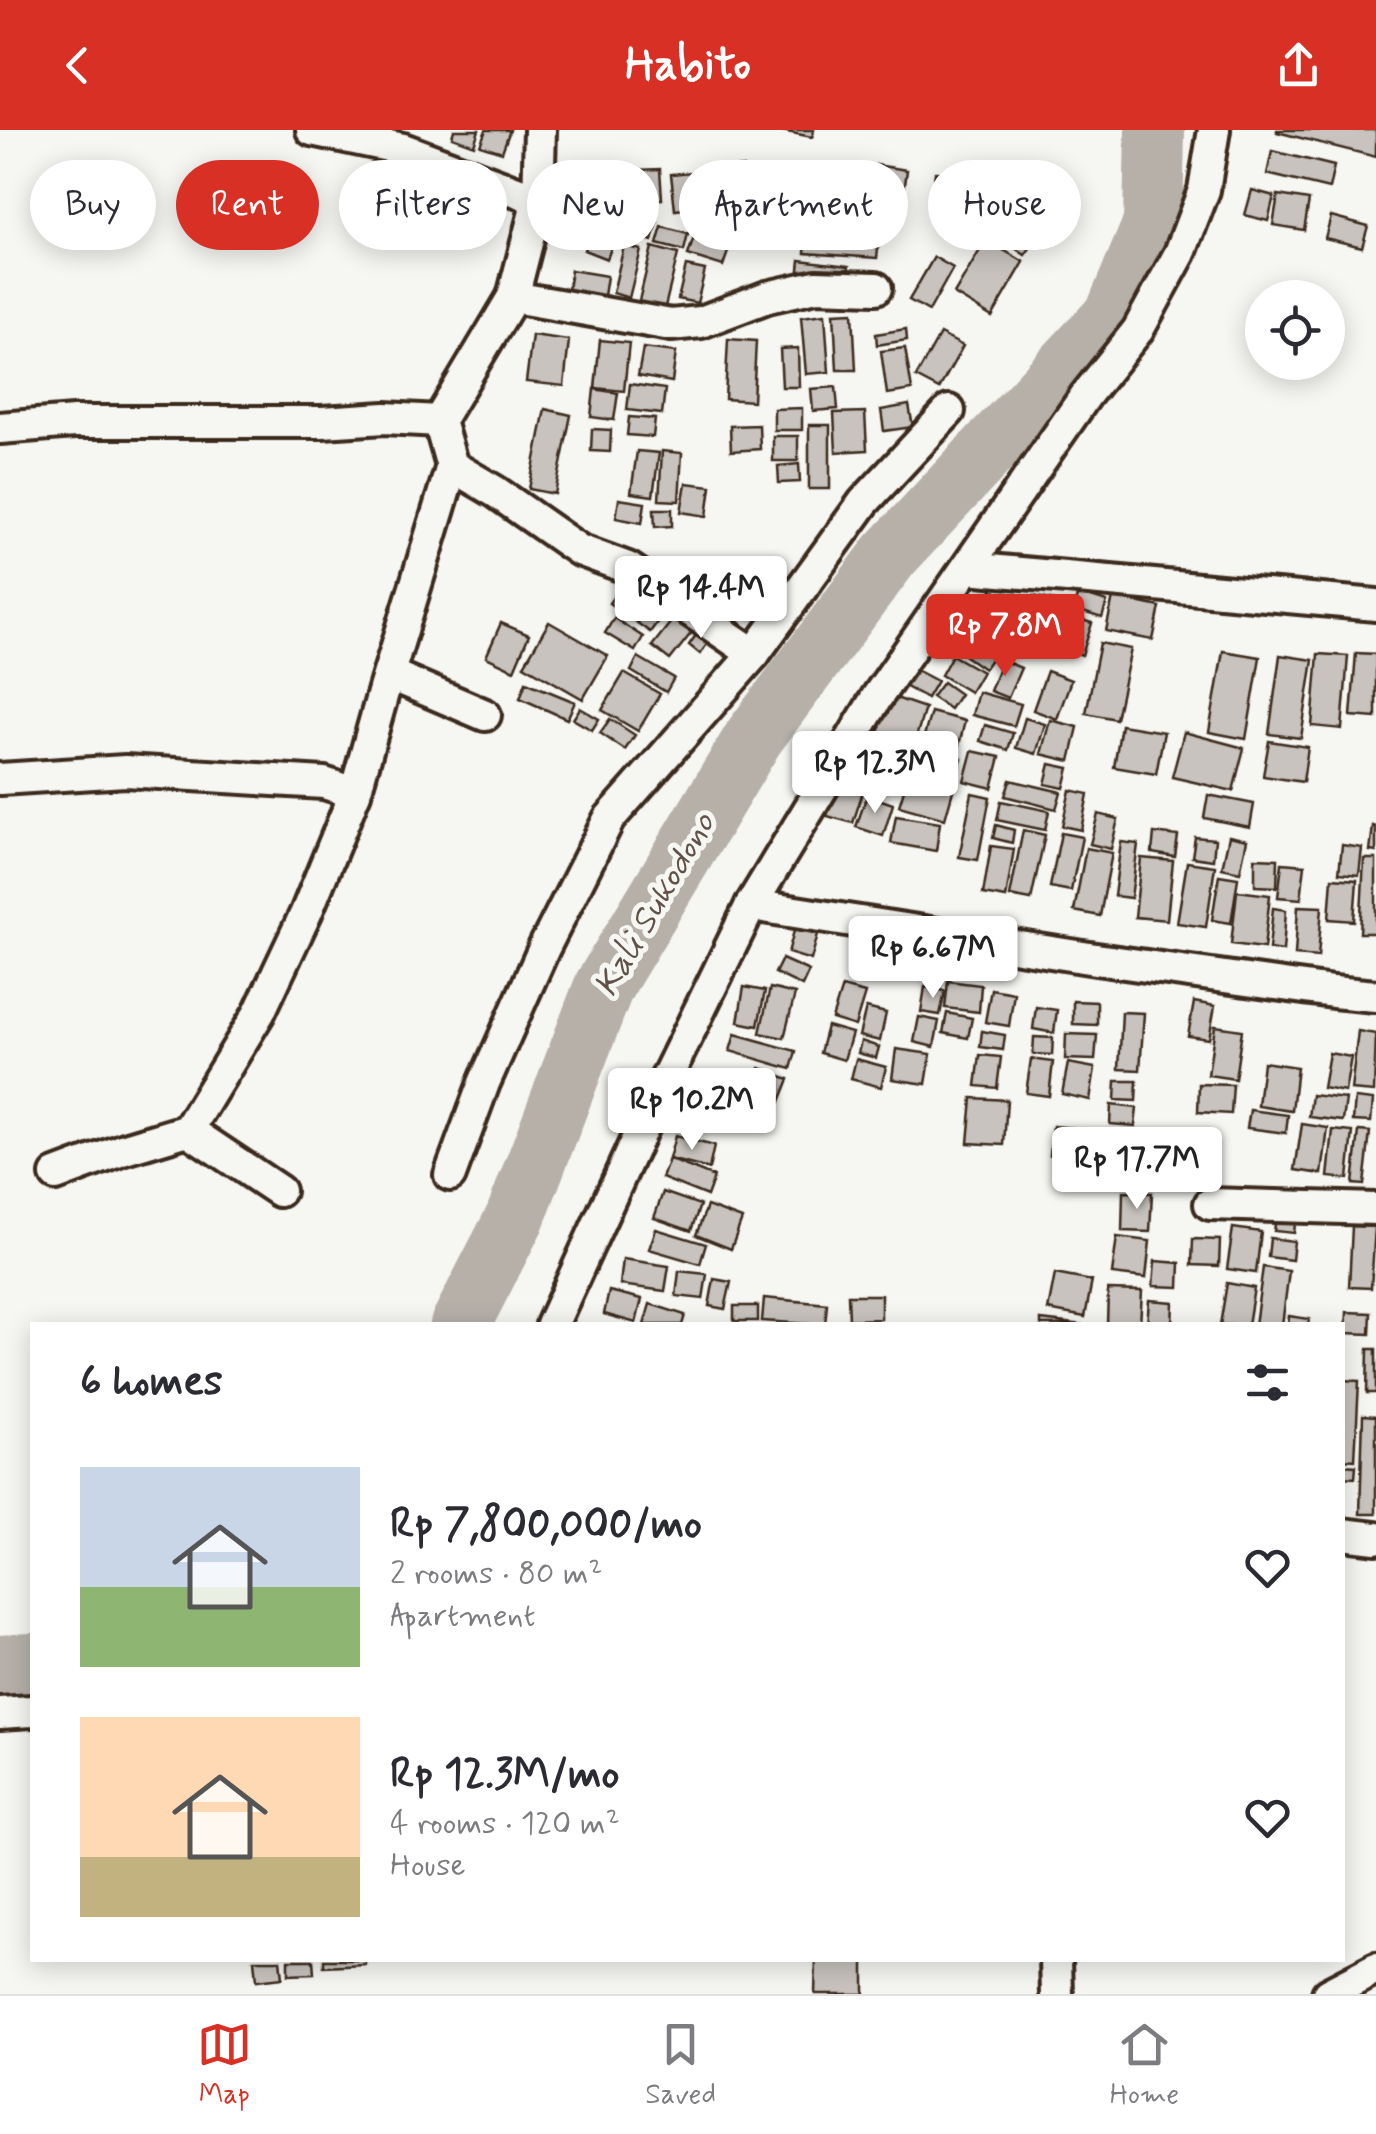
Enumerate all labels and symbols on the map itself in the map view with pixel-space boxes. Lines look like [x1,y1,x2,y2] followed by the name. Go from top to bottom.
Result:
[598,556,804,641] pin: Rp 14.4M
[913,594,1097,679] pin: Rp 7.8M
[772,731,978,816] pin: Rp 12.3M
[584,804,727,1005] water label: Kali Sukodono
[830,916,1036,1001] pin: Rp 6.67M
[589,1068,795,1153] pin: Rp 10.2M
[1034,1127,1240,1212] pin: Rp 17.7M

